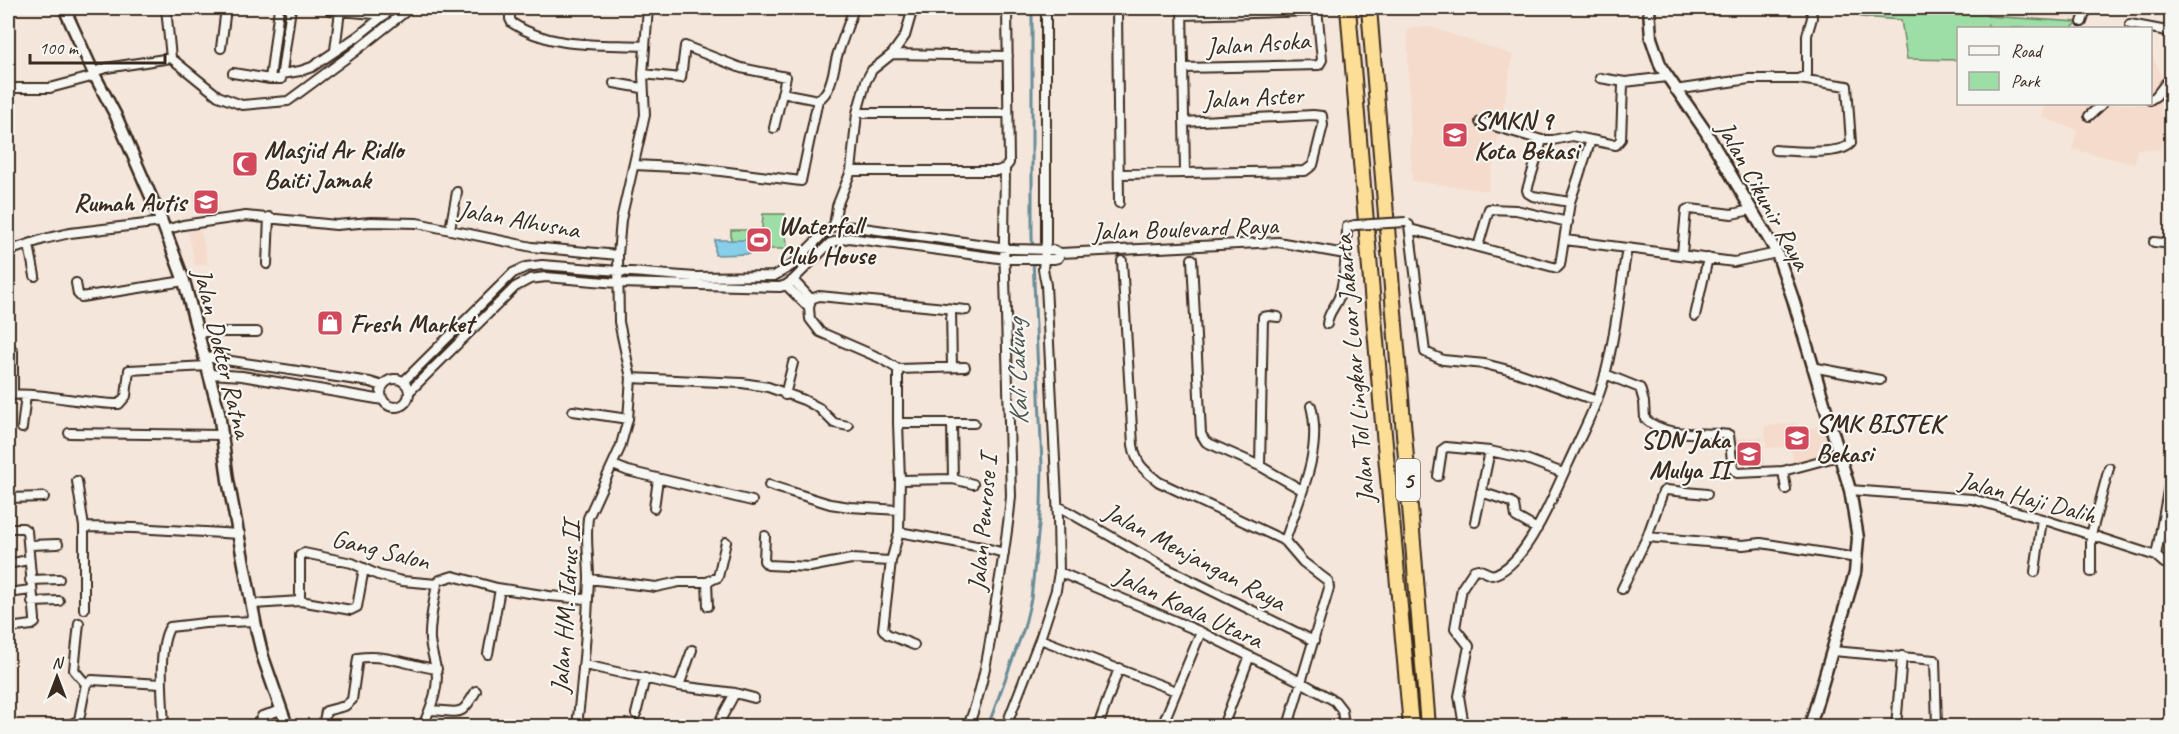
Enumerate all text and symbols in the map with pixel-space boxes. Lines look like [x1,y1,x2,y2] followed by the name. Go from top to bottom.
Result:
[1203,23,1313,64] street label: Jalan Asoka
[30,27,165,65] scale bar
[1957,27,2152,105] legend
[39,37,80,59] text: 100 m
[2011,40,2044,62] text: Road
[2011,70,2041,92] text: Park
[1200,78,1306,117] street label: Jalan Aster
[1474,104,1582,167] place label: SMKN 9 Kota Bekasi
[1708,113,1819,277] street label: Jalan Cikunir Raya
[1440,120,1470,150] school or university icon: SMKN 9 Kota Bekasi
[264,133,406,196] place label: Masjid Ar Ridlo Baiti Jamak
[230,149,260,179] mosque icon: Masjid Ar Ridlo Baiti Jamak
[74,186,189,219] place label: Rumah Autis
[191,187,221,217] school or university icon: Rumah Autis
[454,192,584,247] street label: Jalan Alhusna
[778,209,877,272] place label: Waterfall Club House
[1090,209,1280,248] street label: Jalan Boulevard Raya
[744,225,774,255] sports icon: Waterfall Club House
[1326,232,1383,507] street label: Jalan Tol Lingkar Luar Jakarta
[185,263,260,443] street label: Jalan Dokter Ratna
[350,307,478,340] place label: Fresh Market
[315,308,345,338] shop icon: Fresh Market
[998,315,1036,426] water label: Kali Cakung
[1816,407,1949,470] place label: SMK BISTEK Bekasi
[1641,423,1735,486] place label: SDN Jaka Mulya II
[1782,423,1812,453] school or university icon: SMK BISTEK Bekasi
[1734,439,1764,469] school or university icon: SDN Jaka Mulya II
[960,448,1005,594] street label: Jalan Penrose I
[1396,459,1420,501] road number: 5
[1954,463,2101,532] street label: Jalan Haji Dalih
[1096,494,1293,619] street label: Jalan Menjangan Raya
[543,515,588,696] street label: Jalan HM. Idrus II
[329,521,434,578] street label: Gang Salon
[1108,558,1269,657] street label: Jalan Koala Utara
[27,647,87,707] north arrow
[52,653,65,673] text: N

